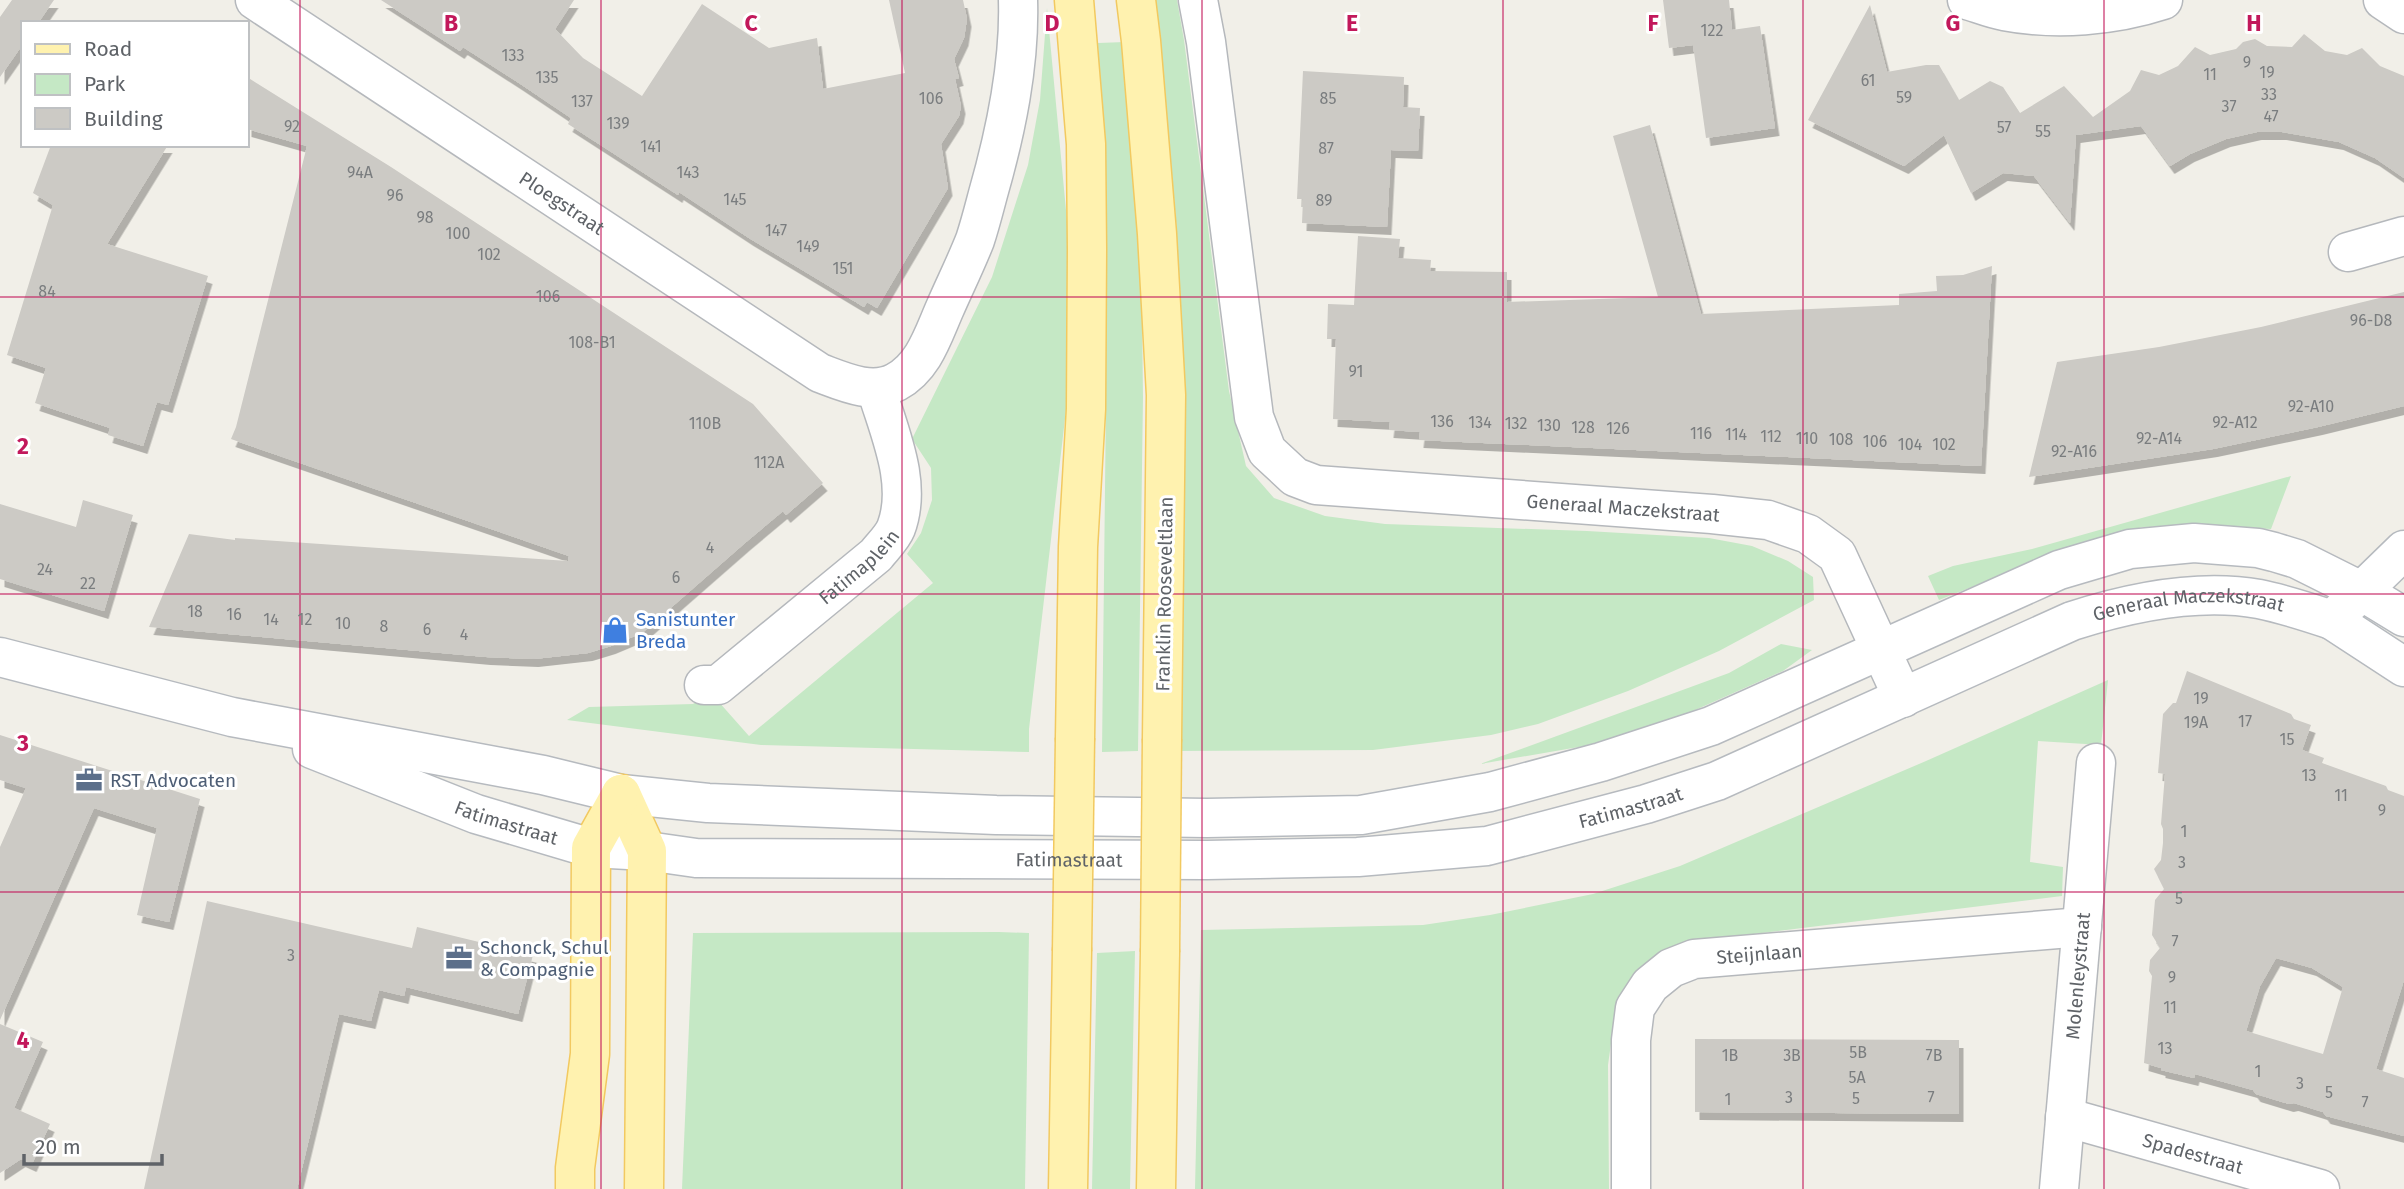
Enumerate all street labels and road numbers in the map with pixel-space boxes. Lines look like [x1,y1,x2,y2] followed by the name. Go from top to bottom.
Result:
[515,167,609,240] street label: Ploegstraat
[1526,489,1721,527] street label: Generaal Maczekstraat
[1151,496,1178,692] street label: Franklin Rooseveltlaan
[814,525,904,609] street label: Fatimaplein
[2090,584,2287,626] street label: Generaal Maczekstraat
[1576,782,1686,833] street label: Fatimastraat
[451,796,561,850] street label: Fatimastraat
[1016,848,1123,872] street label: Fatimastraat
[2061,911,2095,1040] street label: Molenleystraat
[1715,939,1803,969] street label: Steijnlaan
[2140,1129,2246,1179] street label: Spadestraat

